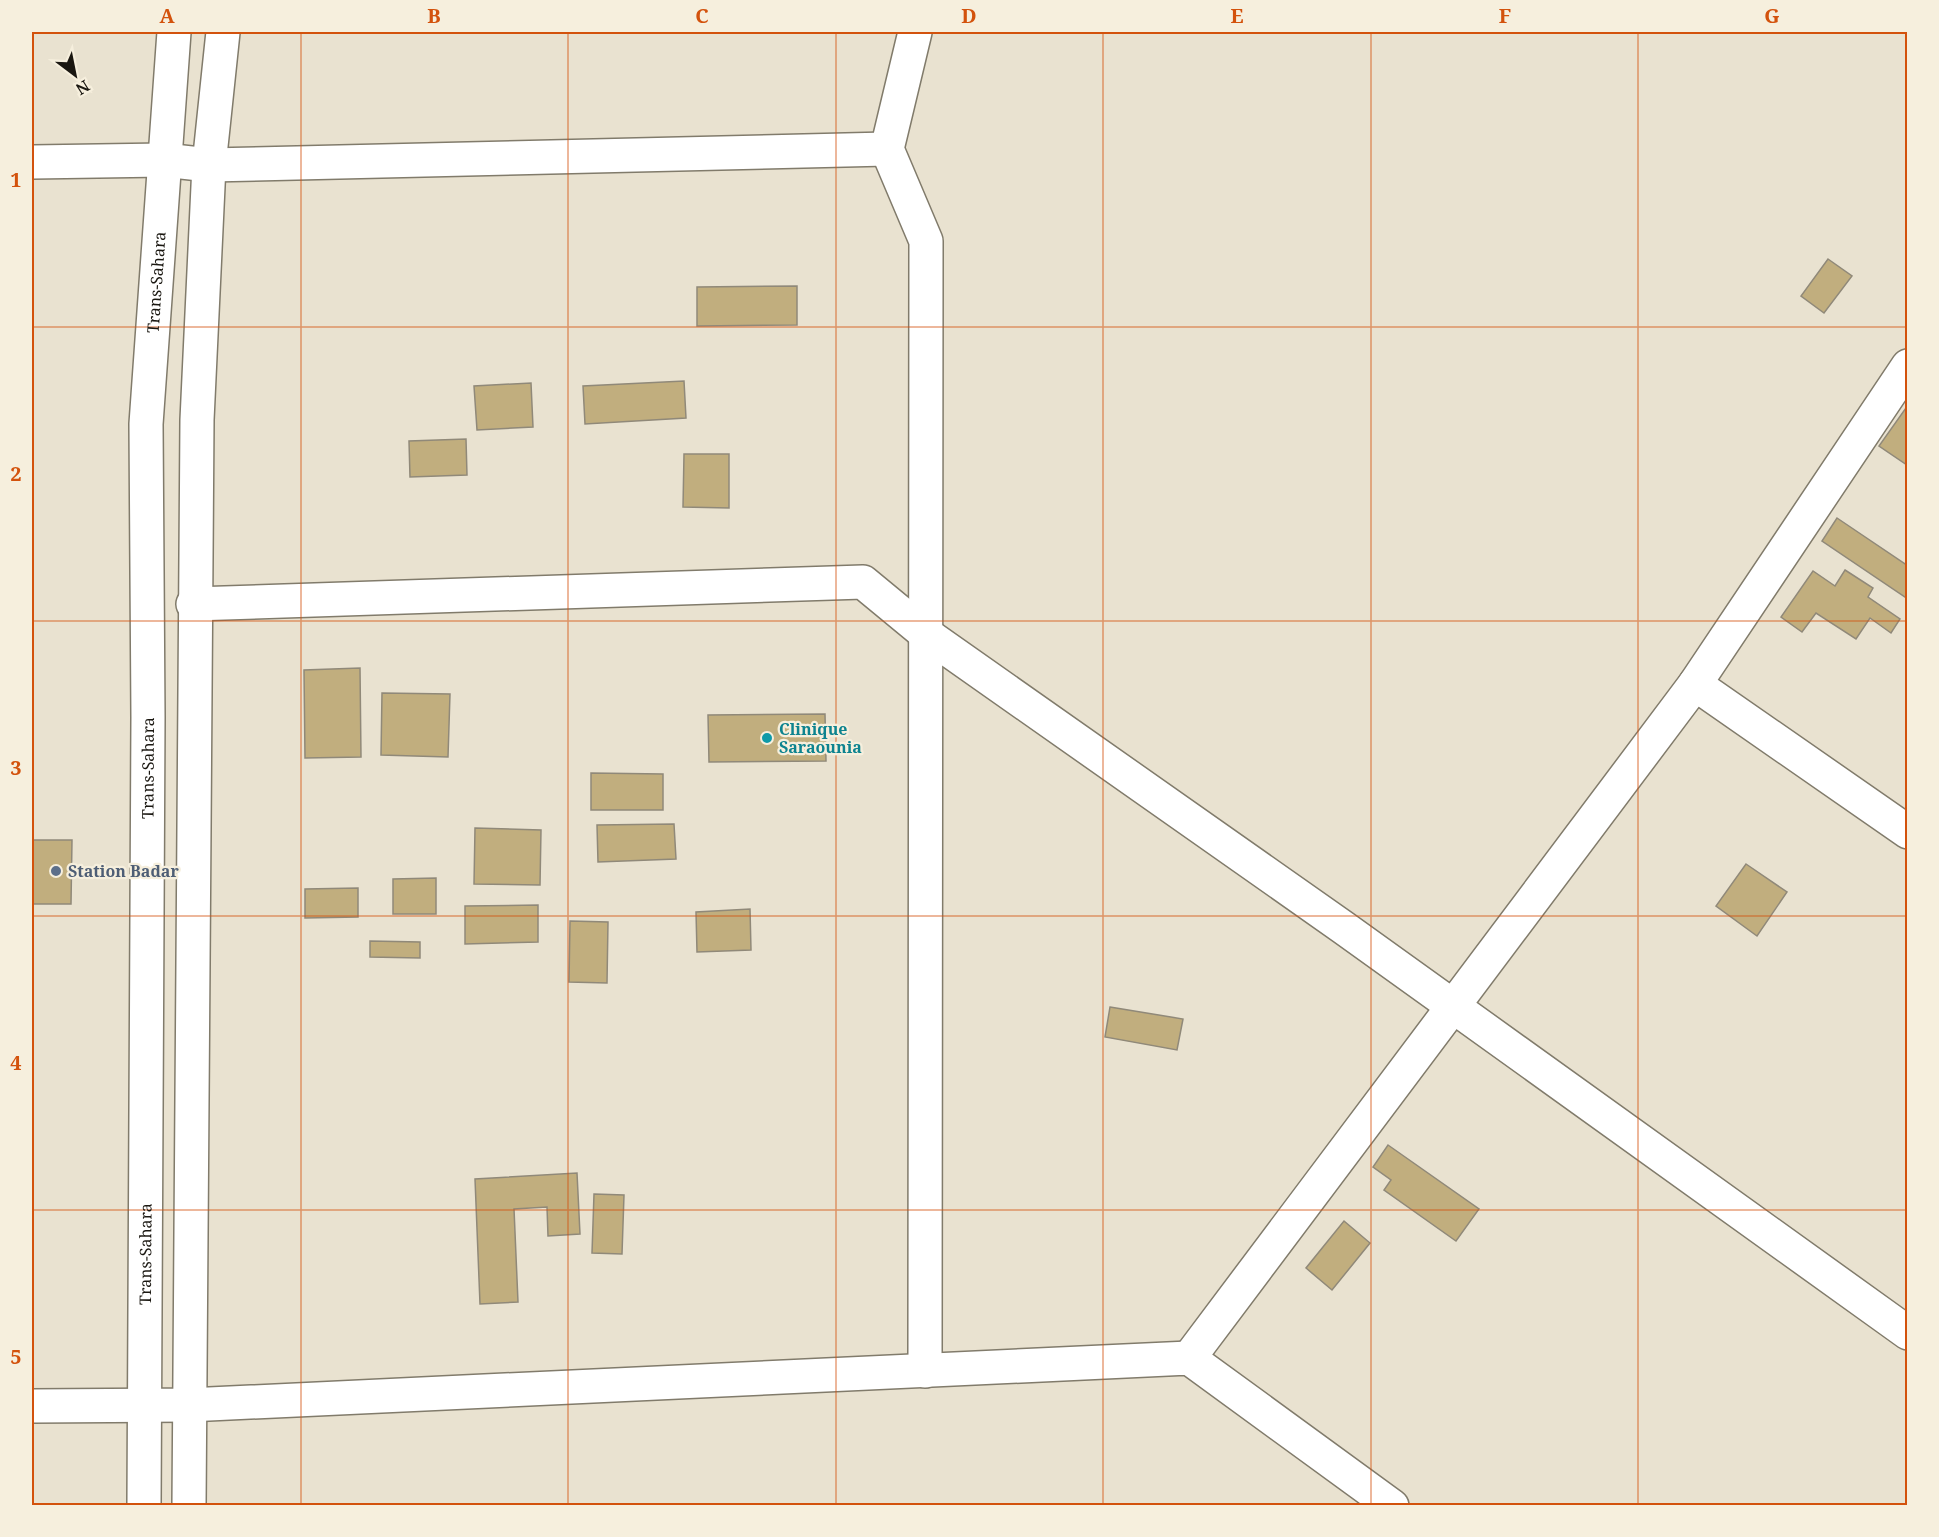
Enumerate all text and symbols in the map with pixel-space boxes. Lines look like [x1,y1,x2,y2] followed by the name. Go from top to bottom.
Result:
[159,2,175,29] text: A
[427,2,441,29] text: B
[695,2,709,29] text: C
[961,2,977,29] text: D
[1230,2,1244,29] text: E
[1499,2,1511,29] text: F
[1764,2,1780,29] text: G
[45,45,105,105] north arrow
[71,75,94,101] text: N
[10,166,22,193] text: 1
[142,231,171,334] street label: Trans-Sahara
[10,460,22,487] text: 2
[136,717,159,819] street label: Trans-Sahara
[779,718,862,758] place label: Clinique Saraounia
[760,731,774,745] marker: Clinique Saraounia
[10,754,22,781] text: 3
[68,860,179,882] place label: Station Badar
[49,864,63,878] marker: Station Badar
[10,1049,22,1076] text: 4
[134,1203,157,1305] street label: Trans-Sahara
[10,1343,22,1370] text: 5

